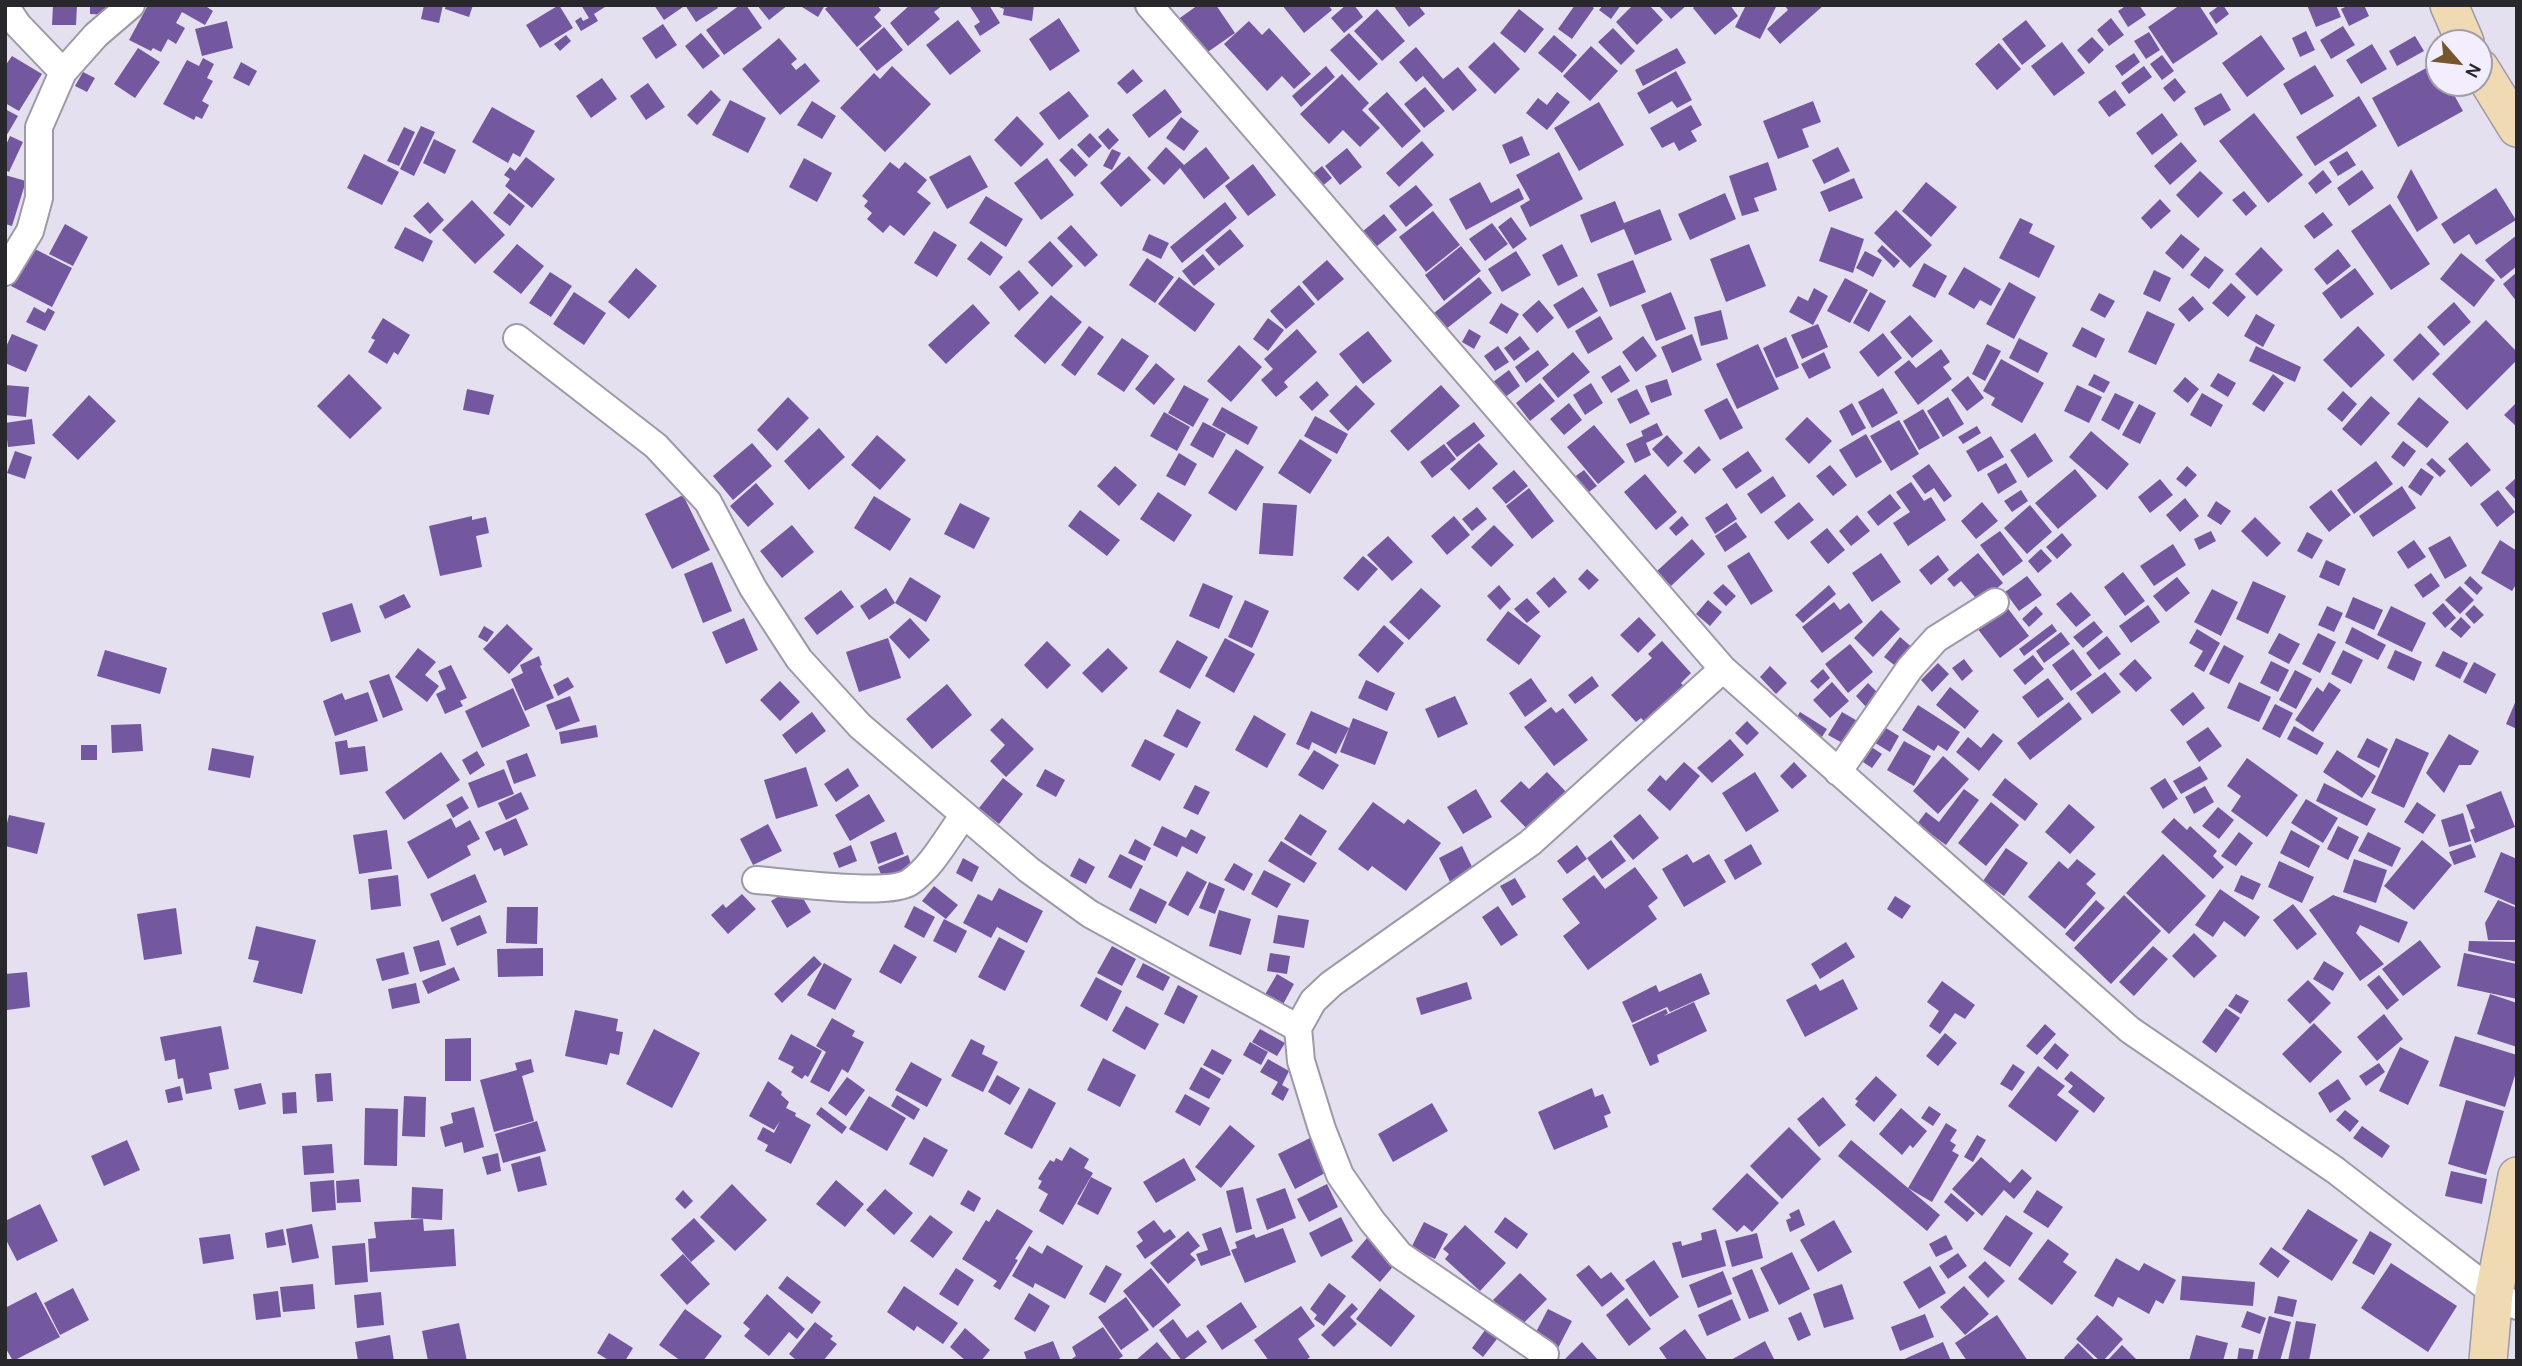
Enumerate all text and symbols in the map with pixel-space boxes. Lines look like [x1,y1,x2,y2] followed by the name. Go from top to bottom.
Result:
[2424,28,2494,98] north arrow
[2460,59,2486,82] text: N

